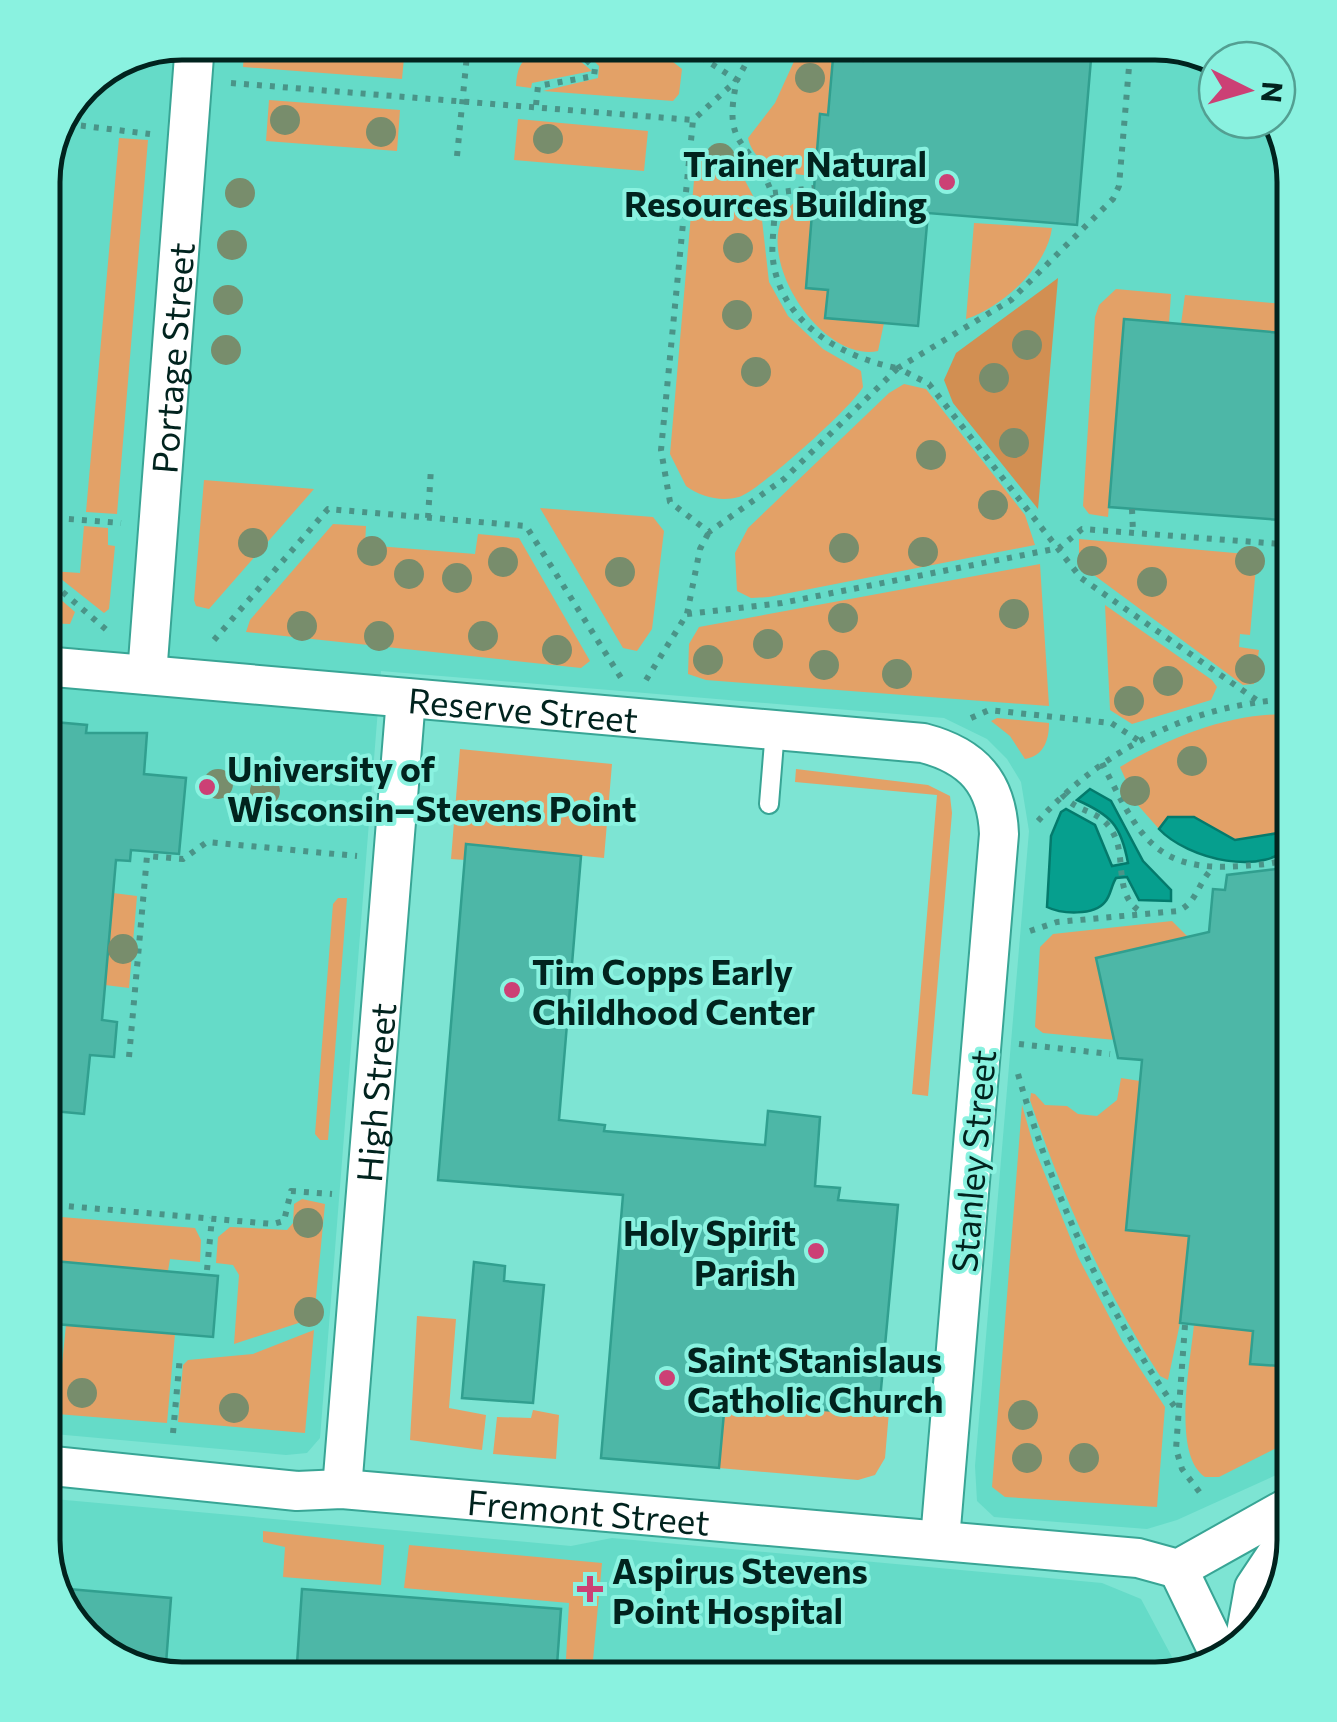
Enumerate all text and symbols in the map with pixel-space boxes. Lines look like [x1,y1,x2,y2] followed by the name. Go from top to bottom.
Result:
[1197,40,1297,140] north arrow
[1255,80,1291,104] text: N
[624,141,927,224] place label: Trainer Natural Resources Building
[936,171,958,193] marker: Trainer Natural Resources Building
[141,241,201,475] street label: Portage Street
[406,677,640,739] street label: Reserve Street
[227,746,637,829] place label: University of Wisconsin–Stevens Point
[196,776,218,798] marker: University of Wisconsin–Stevens Point
[532,949,815,1032] place label: Tim Copps Early Childhood Center
[501,979,523,1001] marker: Tim Copps Early Childhood Center
[345,1001,403,1184] street label: High Street
[941,1048,1003,1274] street label: Stanley Street
[623,1210,796,1293] place label: Holy Spirit Parish
[805,1240,827,1262] marker: Holy Spirit Parish
[687,1337,944,1420] place label: Saint Stanislaus Catholic Church
[656,1367,678,1389] marker: Saint Stanislaus Catholic Church
[466,1478,712,1542] street label: Fremont Street
[612,1548,868,1631] place label: Aspirus Stevens Point Hospital
[577,1576,603,1602] marker: Aspirus Stevens Point Hospital

